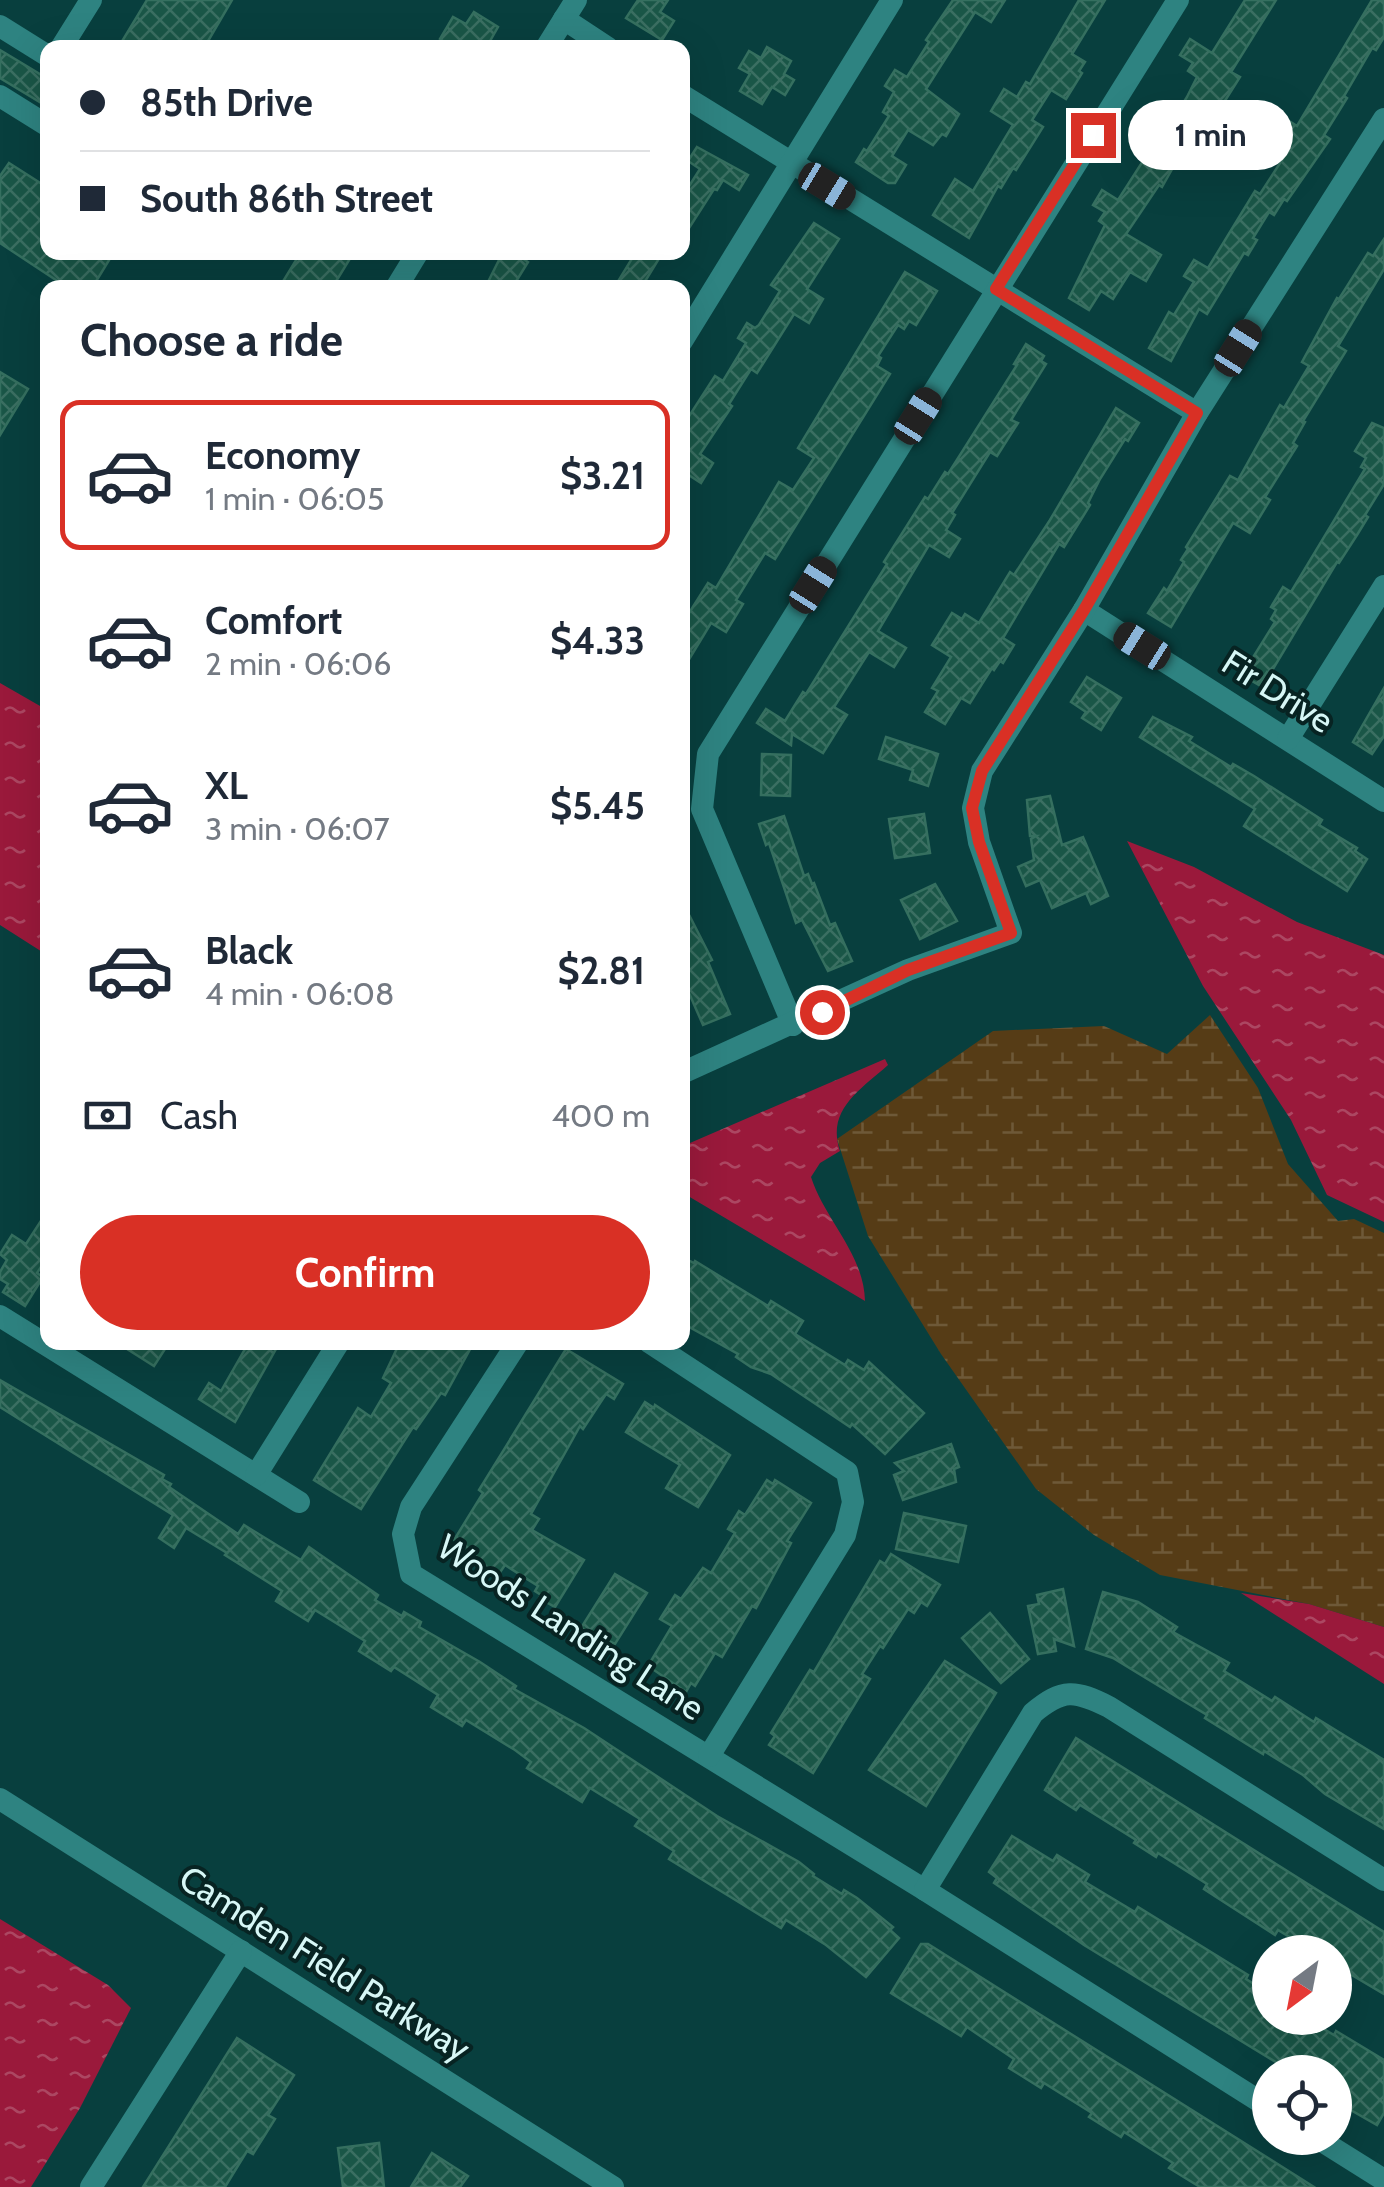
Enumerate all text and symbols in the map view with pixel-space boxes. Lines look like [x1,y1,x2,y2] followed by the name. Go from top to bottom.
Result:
[140,79,313,126] text: 85th Drive
[1128,100,1293,170] callout: 1 min
[1071,113,1116,158] route end
[1174,115,1247,154] text: 1 min
[794,158,860,214] car
[140,175,433,222] text: South 86th Street
[80,313,343,367] text: Choose a ride
[1209,315,1267,381] car
[889,383,947,449] car
[85,430,175,520] icon: car
[205,432,360,479] text: Economy
[560,452,645,499] text: $3.21
[205,479,384,518] text: 1 min · 06:05
[784,552,842,618] car
[85,595,175,685] icon: car
[205,597,342,644] text: Comfort
[550,617,645,664] text: $4.33
[1109,617,1175,675] car
[1214,640,1342,742] street label: Fir Drive
[205,644,391,683] text: 2 min · 06:06
[85,760,175,850] icon: car
[205,762,248,809] text: XL
[550,782,645,829] text: $5.45
[205,809,390,848] text: 3 min · 06:07
[85,925,175,1015] icon: car
[205,927,293,974] text: Black
[557,947,645,994] text: $2.81
[205,974,394,1013] text: 4 min · 06:08
[800,990,845,1035] route start
[80,1088,135,1143] icon: cash
[160,1092,238,1139] text: Cash
[552,1096,650,1135] text: 400 m
[80,1215,650,1330] button: Confirm
[430,1525,712,1729] street label: Woods Landing Lane
[172,1856,479,2070] street label: Camden Field Parkway
[1252,1935,1352,2035] north arrow
[1252,1935,1352,2155] map controls
[1252,2055,1352,2155] button: locate

